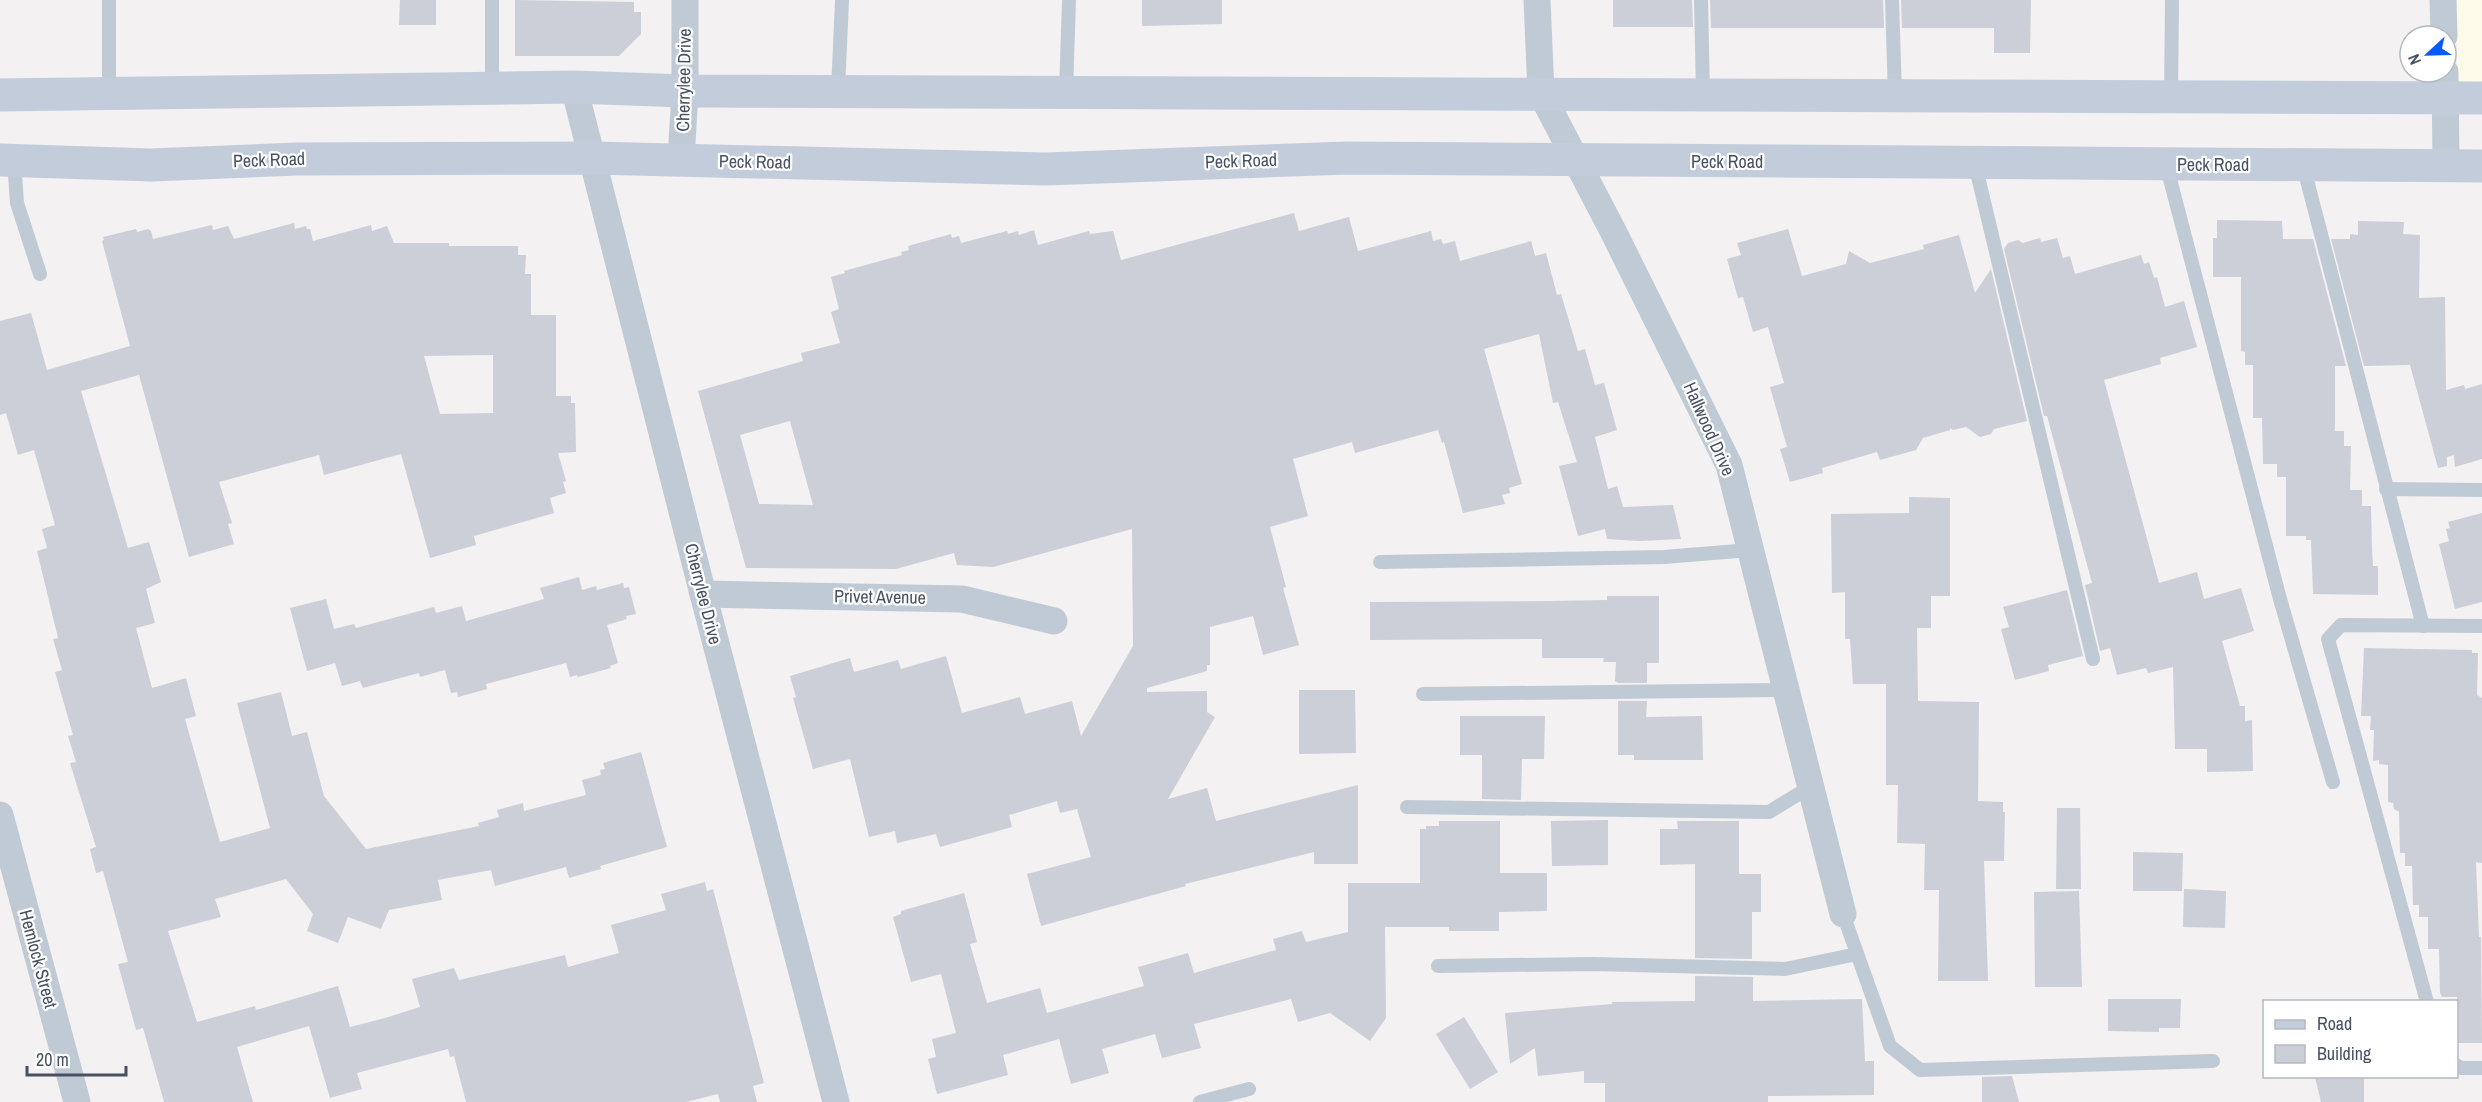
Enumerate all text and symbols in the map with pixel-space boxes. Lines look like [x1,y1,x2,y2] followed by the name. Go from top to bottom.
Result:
[2398,24,2458,84] north arrow
[670,28,697,132] street label: Cherrylee Drive
[2402,51,2426,68] text: N
[232,146,305,173] street label: Peck Road
[1204,147,1277,174] street label: Peck Road
[719,148,791,175] street label: Peck Road
[1691,149,1763,174] street label: Peck Road
[2177,152,2249,177] street label: Peck Road
[1678,378,1741,480] street label: Hallwood Drive
[679,541,728,647] street label: Cherrylee Drive
[834,583,926,610] street label: Privet Avenue
[13,907,64,1011] street label: Hemlock Street
[2263,1000,2458,1078] legend
[2317,1011,2352,1036] text: Road
[27,1039,126,1077] scale bar
[2317,1041,2372,1066] text: Building
[36,1047,69,1072] text: 20 m

